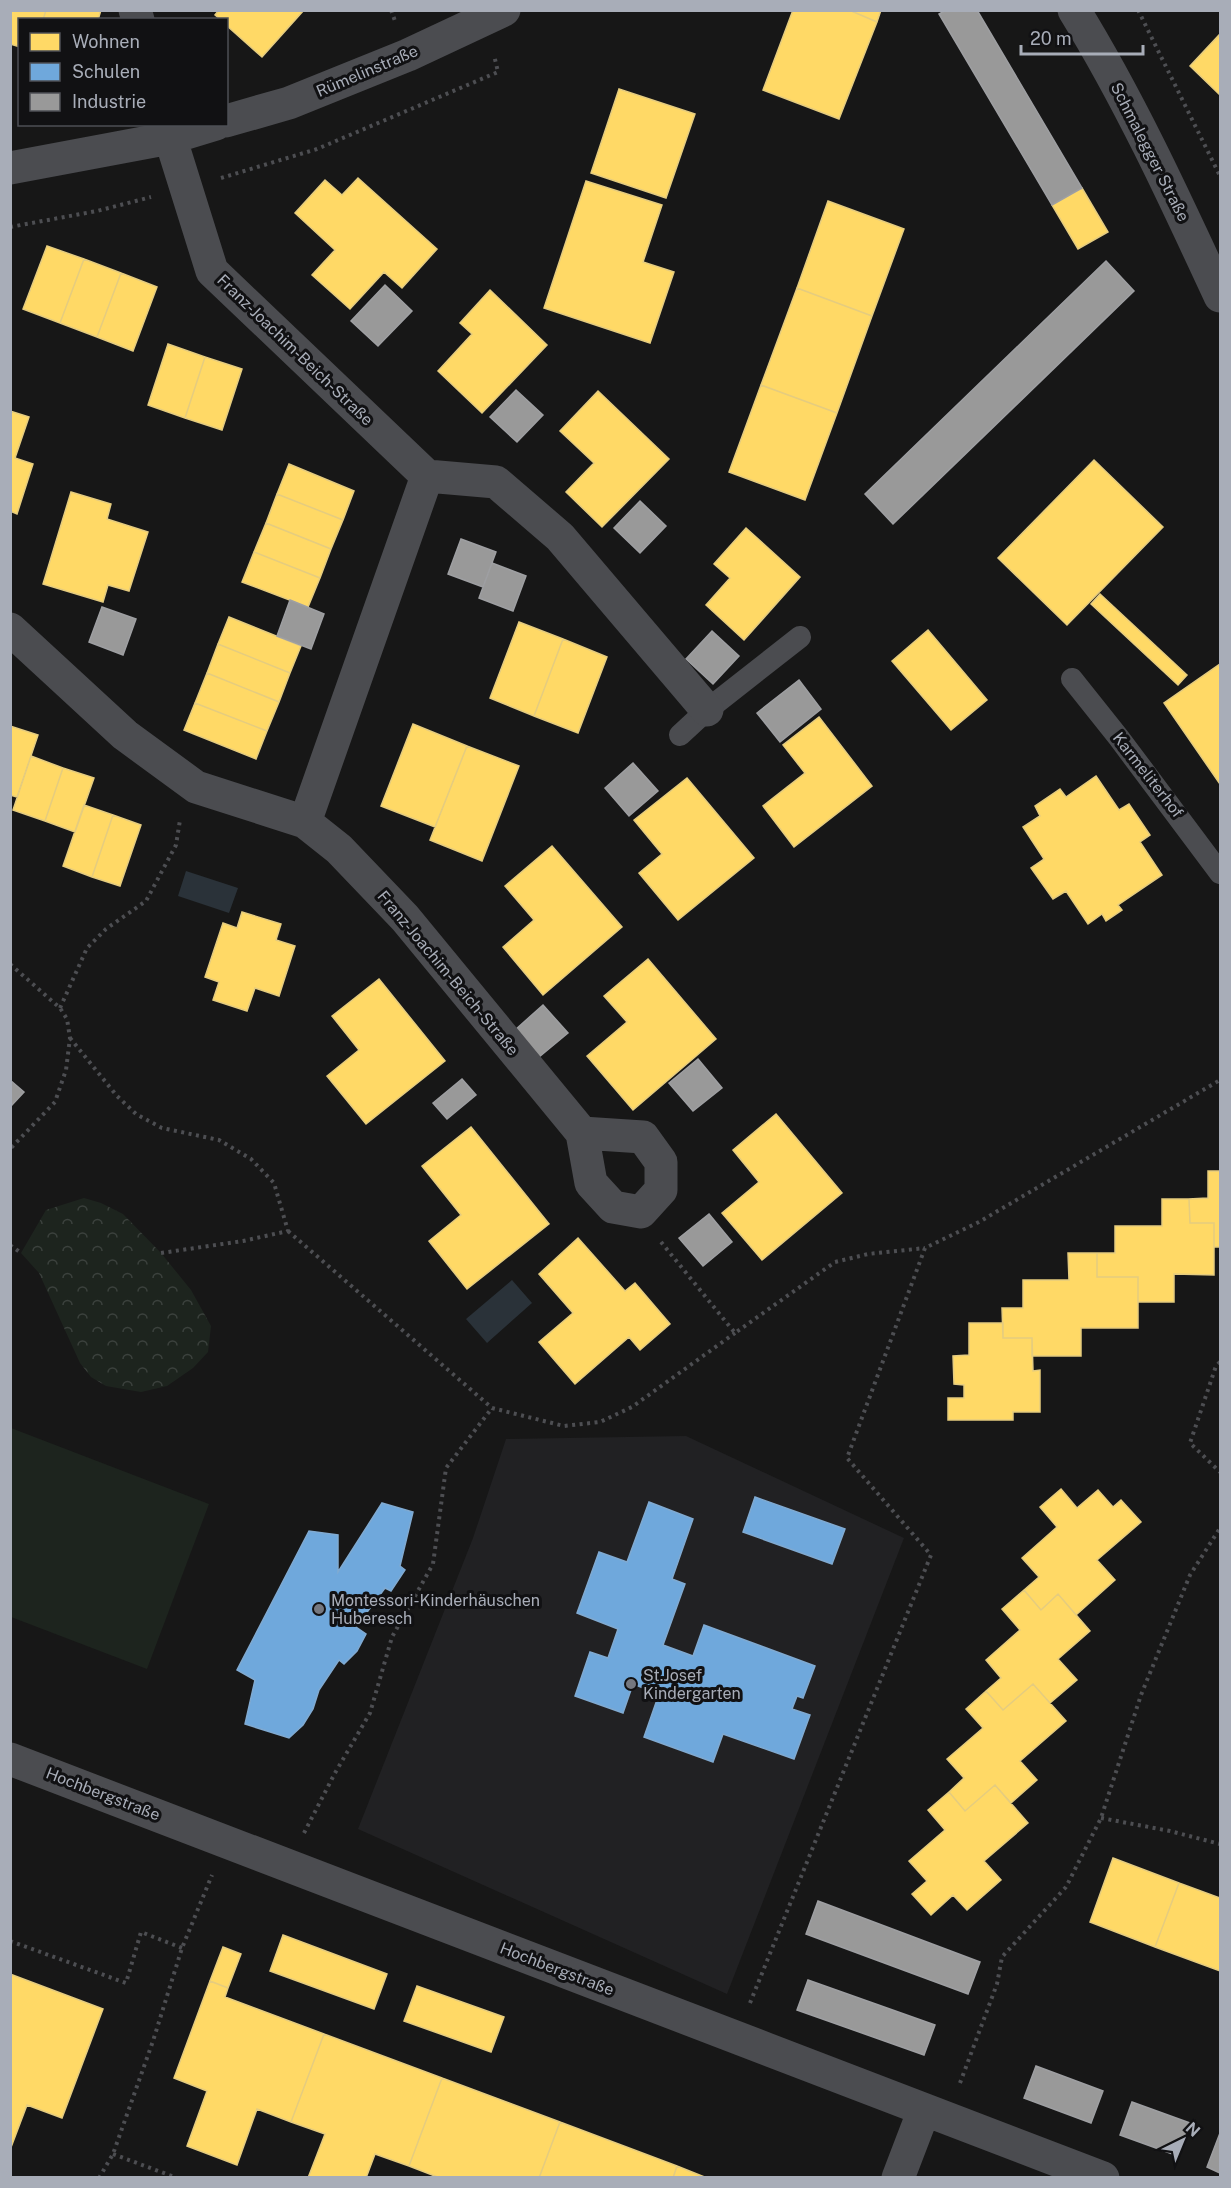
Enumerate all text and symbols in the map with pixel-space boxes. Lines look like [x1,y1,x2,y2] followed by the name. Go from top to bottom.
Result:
[18,18,228,126] legend
[1021,18,1142,56] scale bar
[1030,28,1072,49] text: 20 m
[72,31,140,52] text: Wohnen
[313,41,421,101] street label: Rümelinstraße
[72,61,140,82] text: Schulen
[1107,79,1193,225] street label: Schmalegger Straße
[72,91,146,112] text: Industrie
[213,270,377,430] street label: Franz-Joachim-Beich-Straße
[1109,729,1187,821] street label: Karmeliterhof
[373,887,523,1059] street label: Franz-Joachim-Beich-Straße
[331,1591,540,1628] place label: Montessori-Kinderhäuschen Huberesch
[312,1602,326,1616] marker: Montessori-Kinderhäuschen Huberesch
[643,1666,741,1703] place label: St.Josef Kindergarten
[624,1677,638,1691] marker: St.Josef Kindergarten
[43,1763,163,1825] street label: Hochbergstraße
[497,1938,617,2000] street label: Hochbergstraße
[1153,2110,1213,2170] north arrow
[1182,2118,1204,2141] text: N

